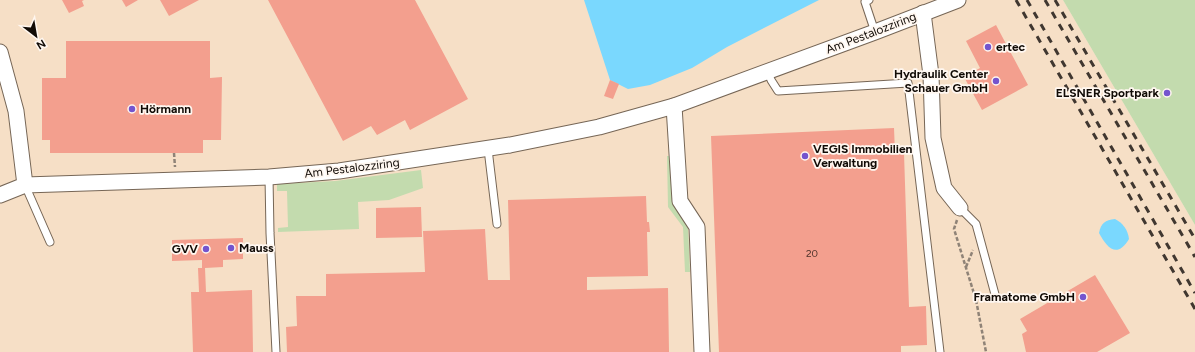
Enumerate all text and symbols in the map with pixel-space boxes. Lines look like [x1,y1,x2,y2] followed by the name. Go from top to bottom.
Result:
[824,9,918,57] street label: Am Pestalozziring
[16,16,56,56] north arrow
[34,36,48,52] text: N
[996,40,1026,54] place label: ertec
[983,42,993,52] marker: ertec
[894,67,988,95] place label: Hydraulik Center Schauer GmbH
[991,76,1001,86] marker: Hydraulik Center Schauer GmbH
[1056,86,1160,100] place label: ELSNER Sportpark
[1162,88,1172,98] marker: ELSNER Sportpark
[140,102,191,116] place label: Hörmann
[127,104,137,114] marker: Hörmann
[813,142,913,170] place label: VEGIS Immobilien Verwaltung
[800,151,810,161] marker: VEGIS Immobilien Verwaltung
[304,155,400,181] street label: Am Pestalozziring
[239,241,274,255] place label: Mauss
[172,242,198,256] place label: GVV
[226,243,236,253] marker: Mauss
[201,244,211,254] marker: GVV
[806,247,818,260] house number: 20
[973,290,1075,304] place label: Framatome GmbH
[1078,292,1088,302] marker: Framatome GmbH

